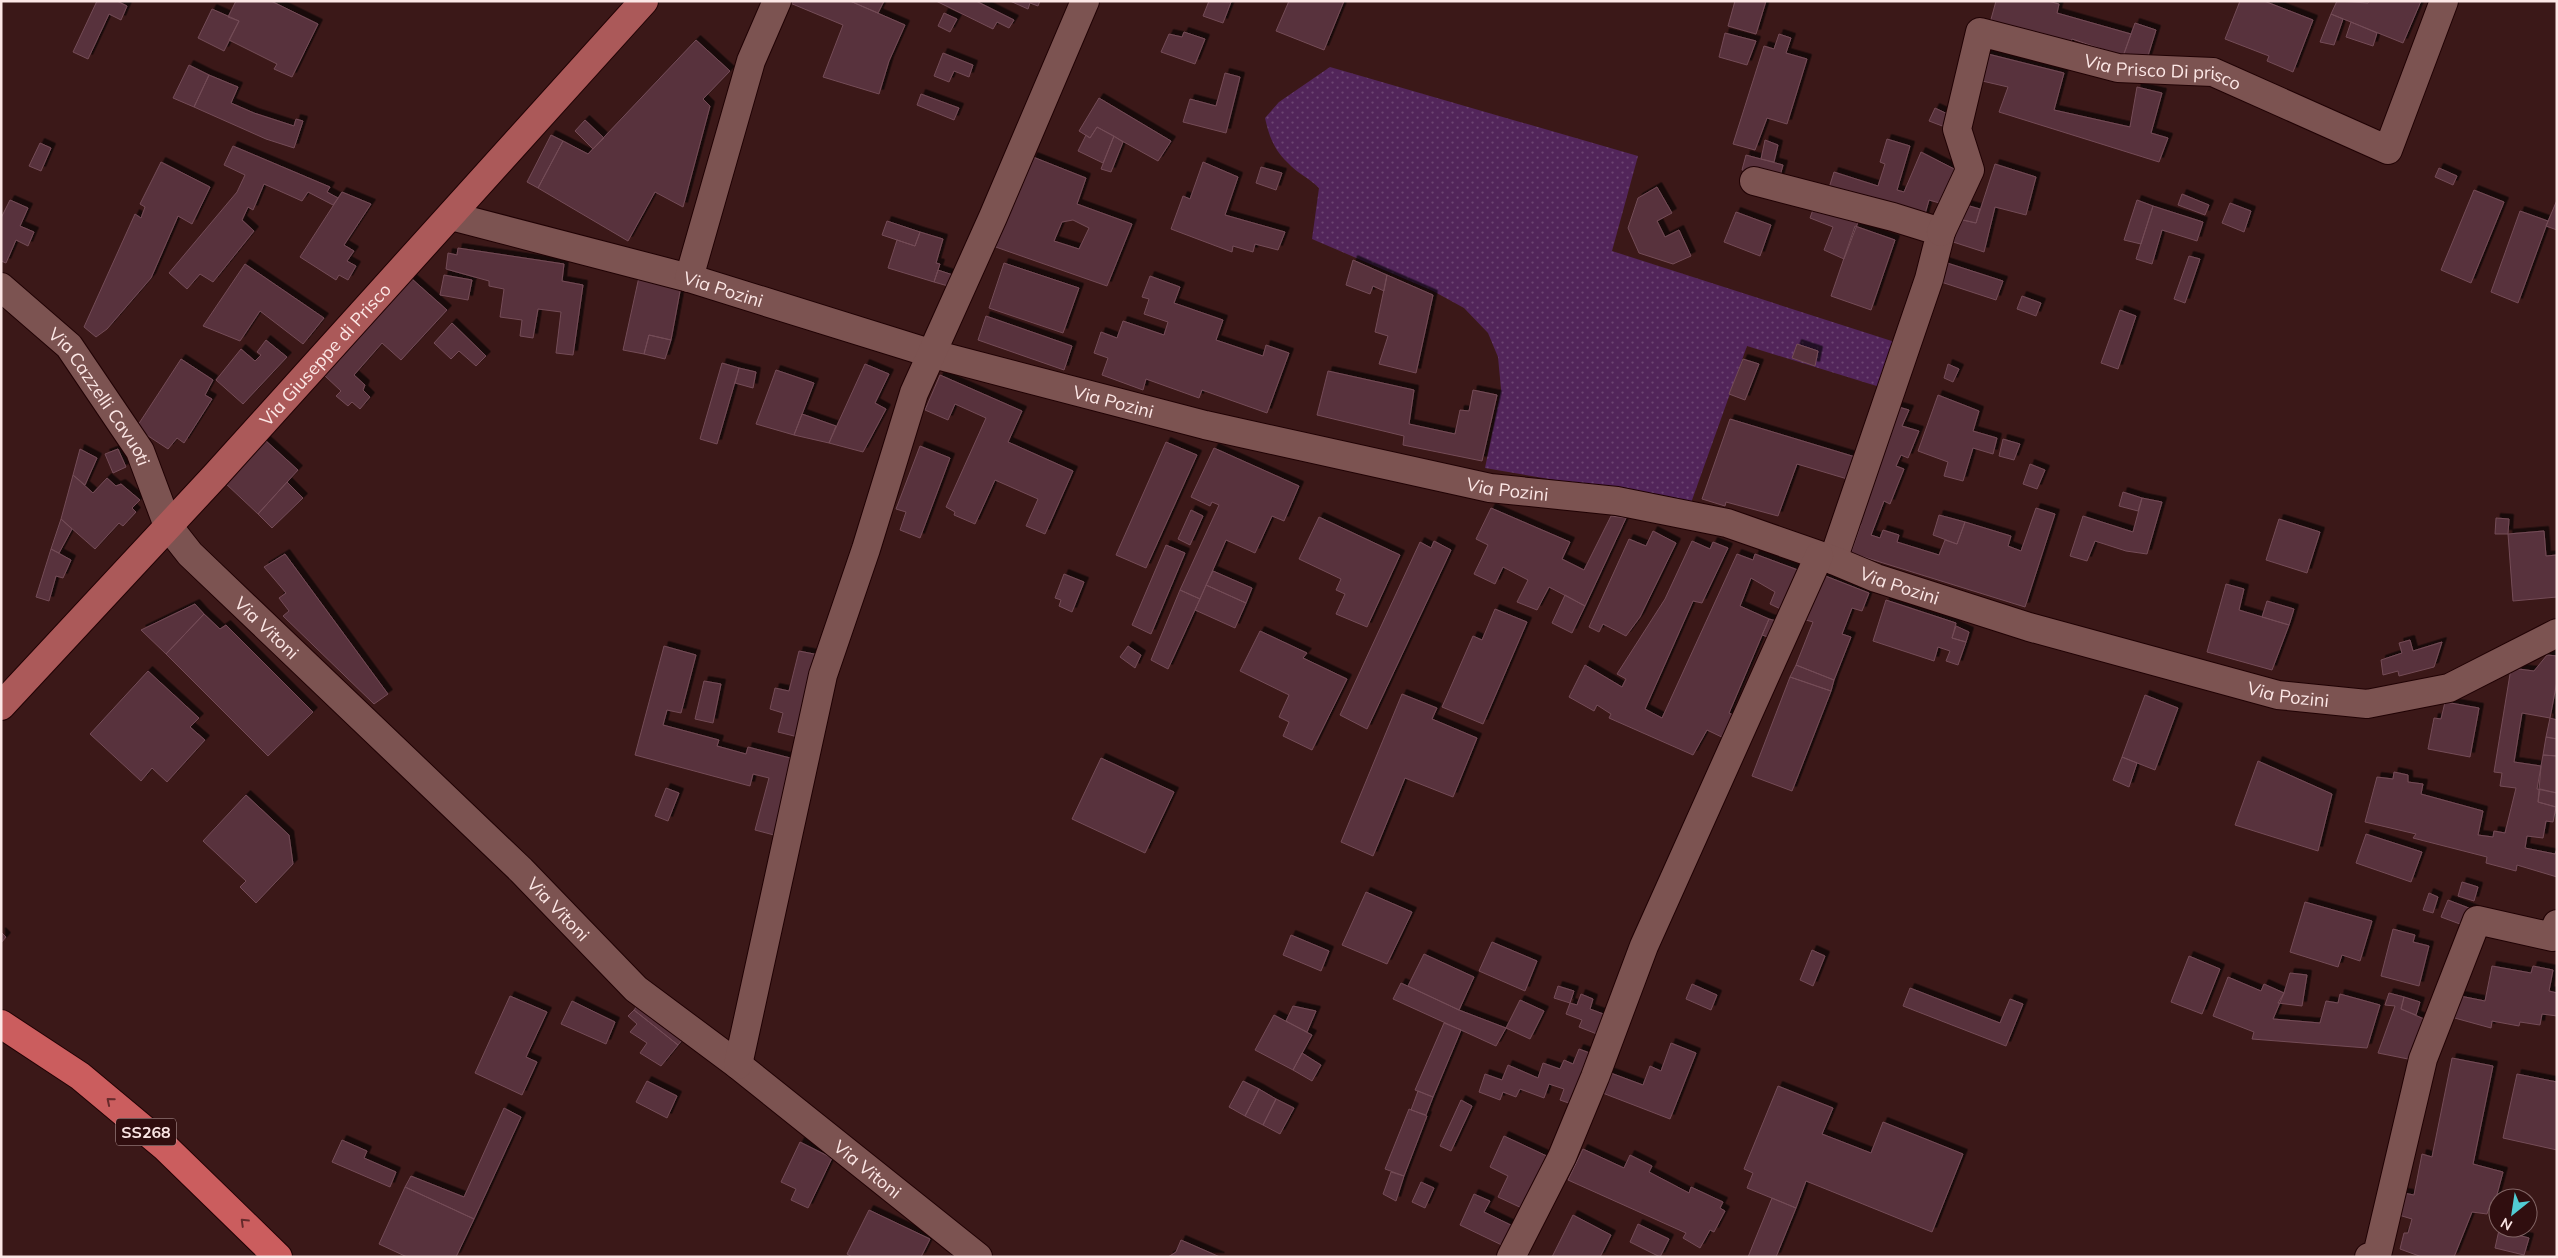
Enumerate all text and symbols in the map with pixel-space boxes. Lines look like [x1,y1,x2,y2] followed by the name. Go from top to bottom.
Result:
[2082,48,2245,95] street label: Via Prisco Di prisco
[681,265,766,312] street label: Via Pozini
[254,278,395,431] street label: Via Giuseppe di Prisco
[44,322,156,469] street label: Via Cazzelli Cavuoti
[1071,380,1156,423] street label: Via Pozini
[1464,472,1550,505] street label: Via Pozini
[1856,561,1942,609] street label: Via Pozini
[230,591,304,664] street label: Via Vitoni
[2245,676,2330,712] street label: Via Pozini
[522,872,595,946] street label: Via Vitoni
[107,1099,116,1107] one-way arrow
[116,1118,176,1146] road number: SS268
[829,1135,906,1203] street label: Via Vitoni
[2488,1188,2538,1238] north arrow
[2497,1214,2516,1235] text: N
[240,1219,249,1228] one-way arrow

